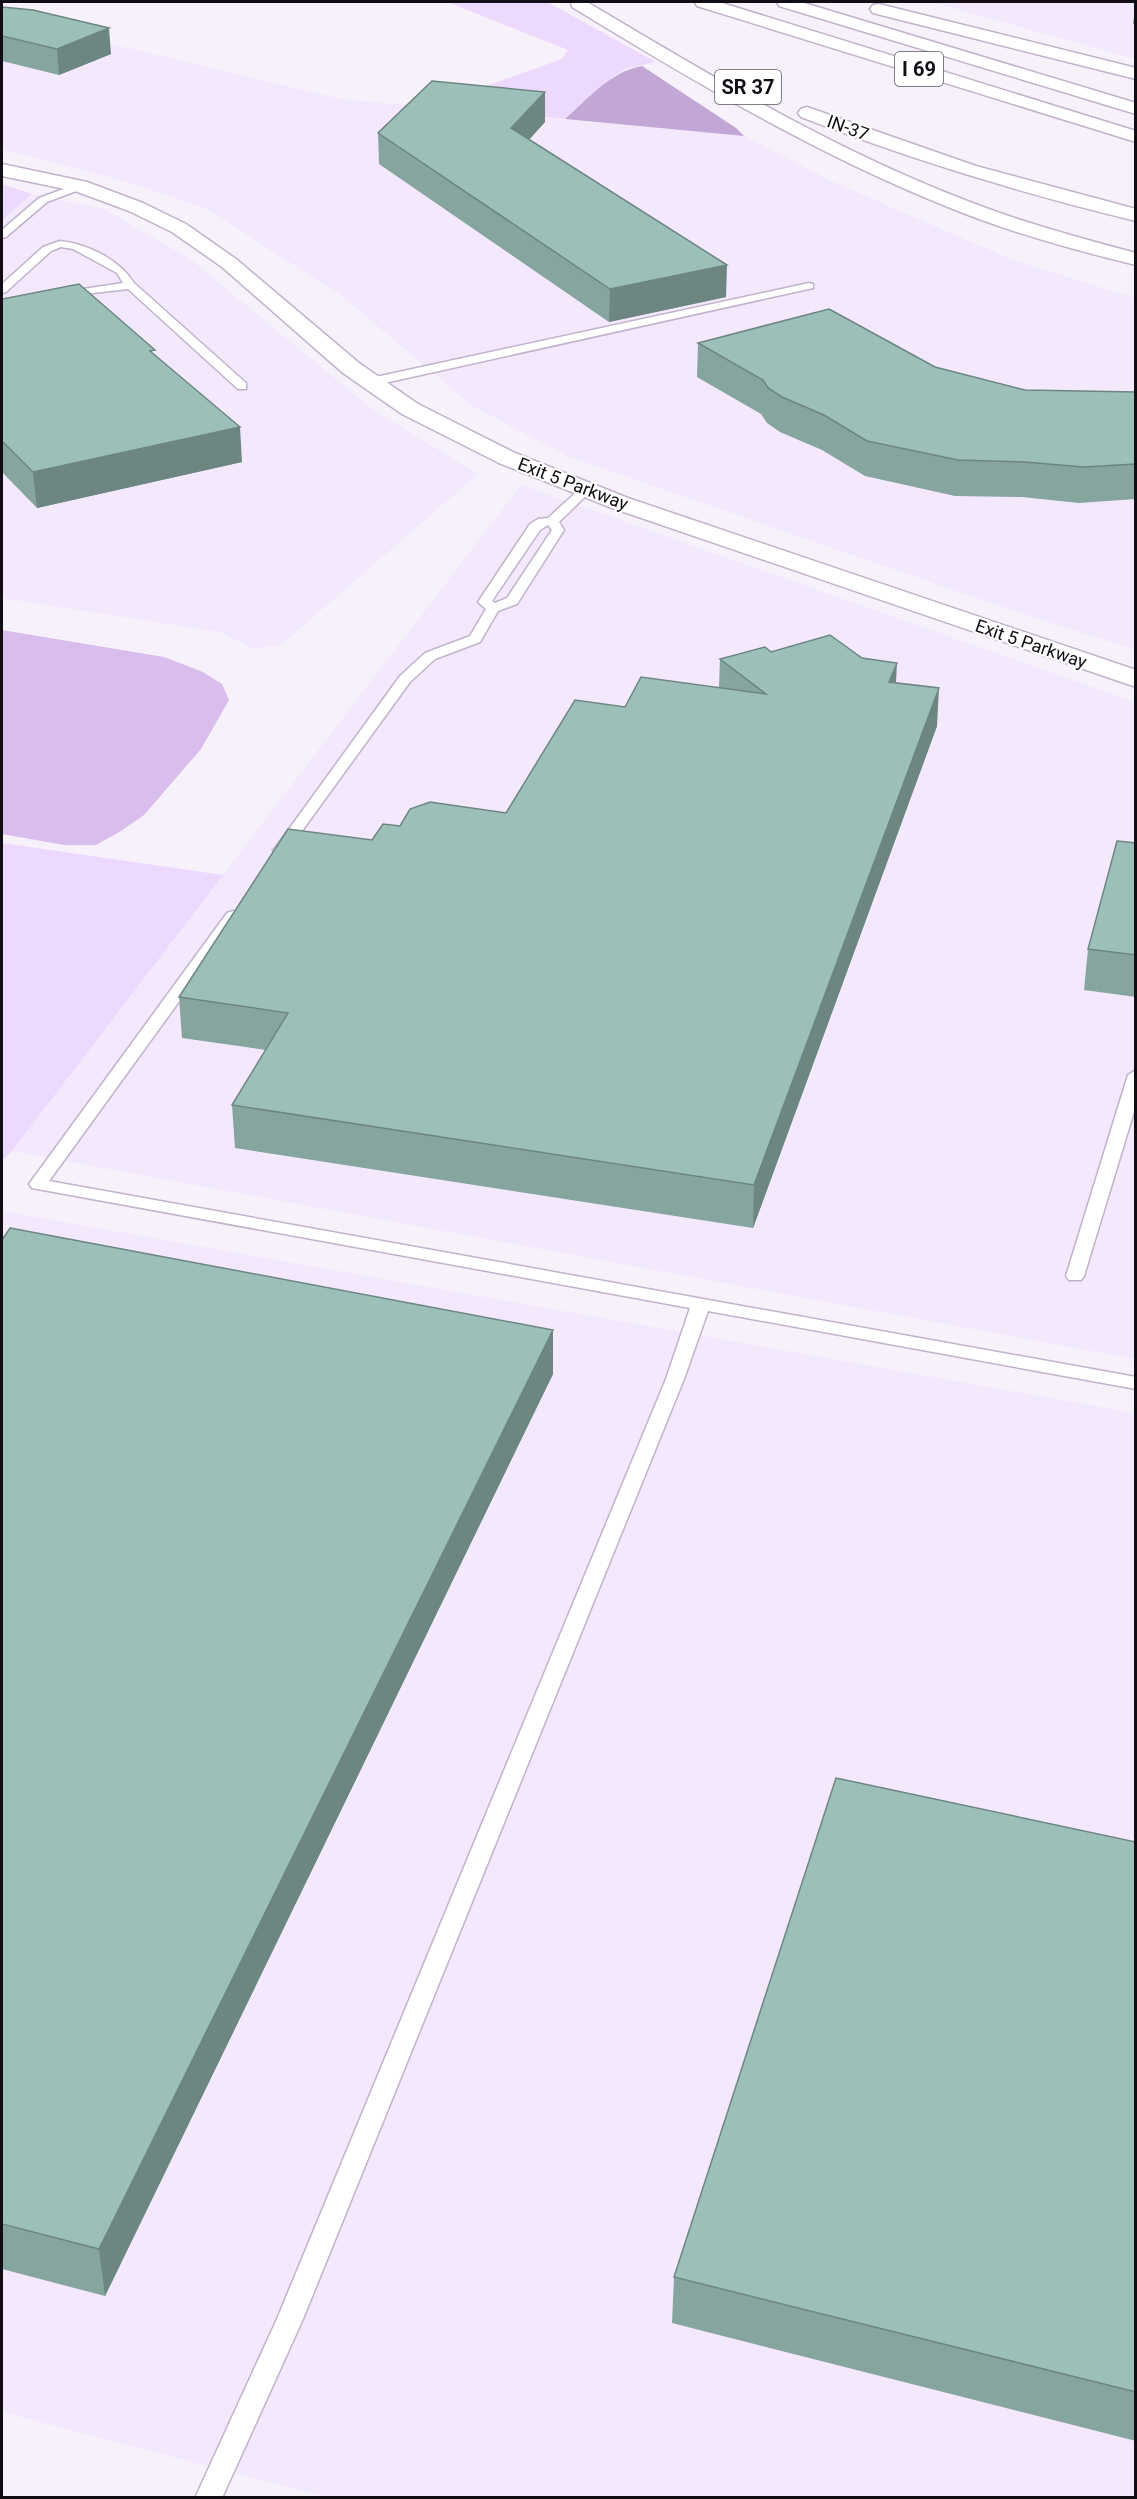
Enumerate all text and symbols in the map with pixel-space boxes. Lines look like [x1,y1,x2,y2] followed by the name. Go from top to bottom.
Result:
[895,52,943,86] road number: I 69
[715,70,781,104] road number: SR 37
[824,110,872,145] street label: IN-37
[515,453,632,514] street label: Exit 5 Parkway
[973,615,1090,673] street label: Exit 5 Parkway

